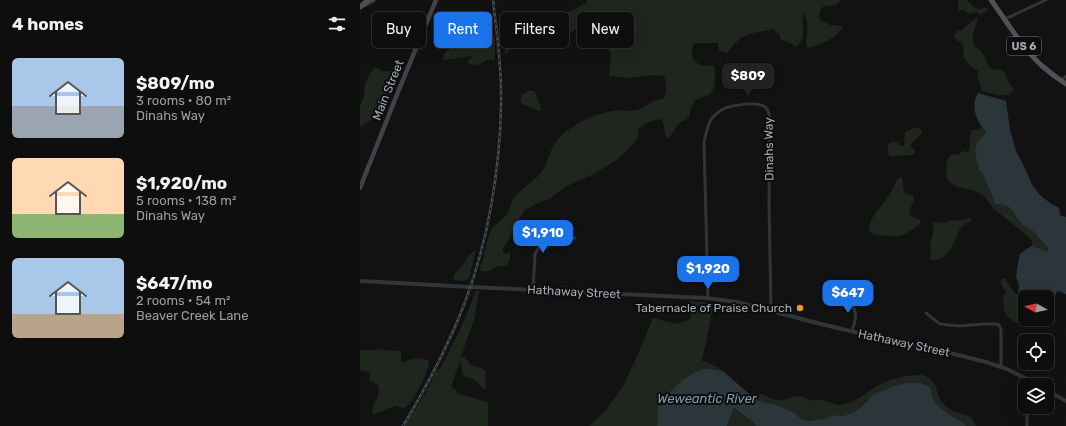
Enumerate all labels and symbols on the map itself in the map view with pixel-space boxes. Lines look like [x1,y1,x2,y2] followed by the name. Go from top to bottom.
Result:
[1007,37,1041,55] road number: US 6
[370,57,407,122] street label: Main Street
[724,63,772,97] pin: $809
[761,117,777,181] street label: Dinahs Way
[510,220,576,254] pin: $1,910
[675,256,741,290] pin: $1,920
[824,280,872,314] pin: $647
[527,283,621,301] street label: Hathaway Street
[1018,290,1054,326] north arrow
[636,301,792,315] place label: Tabernacle of Praise Church
[795,303,805,313] marker: Tabernacle of Praise Church
[857,326,952,360] street label: Hathaway Street
[657,391,758,406] water label: Weweantic River

